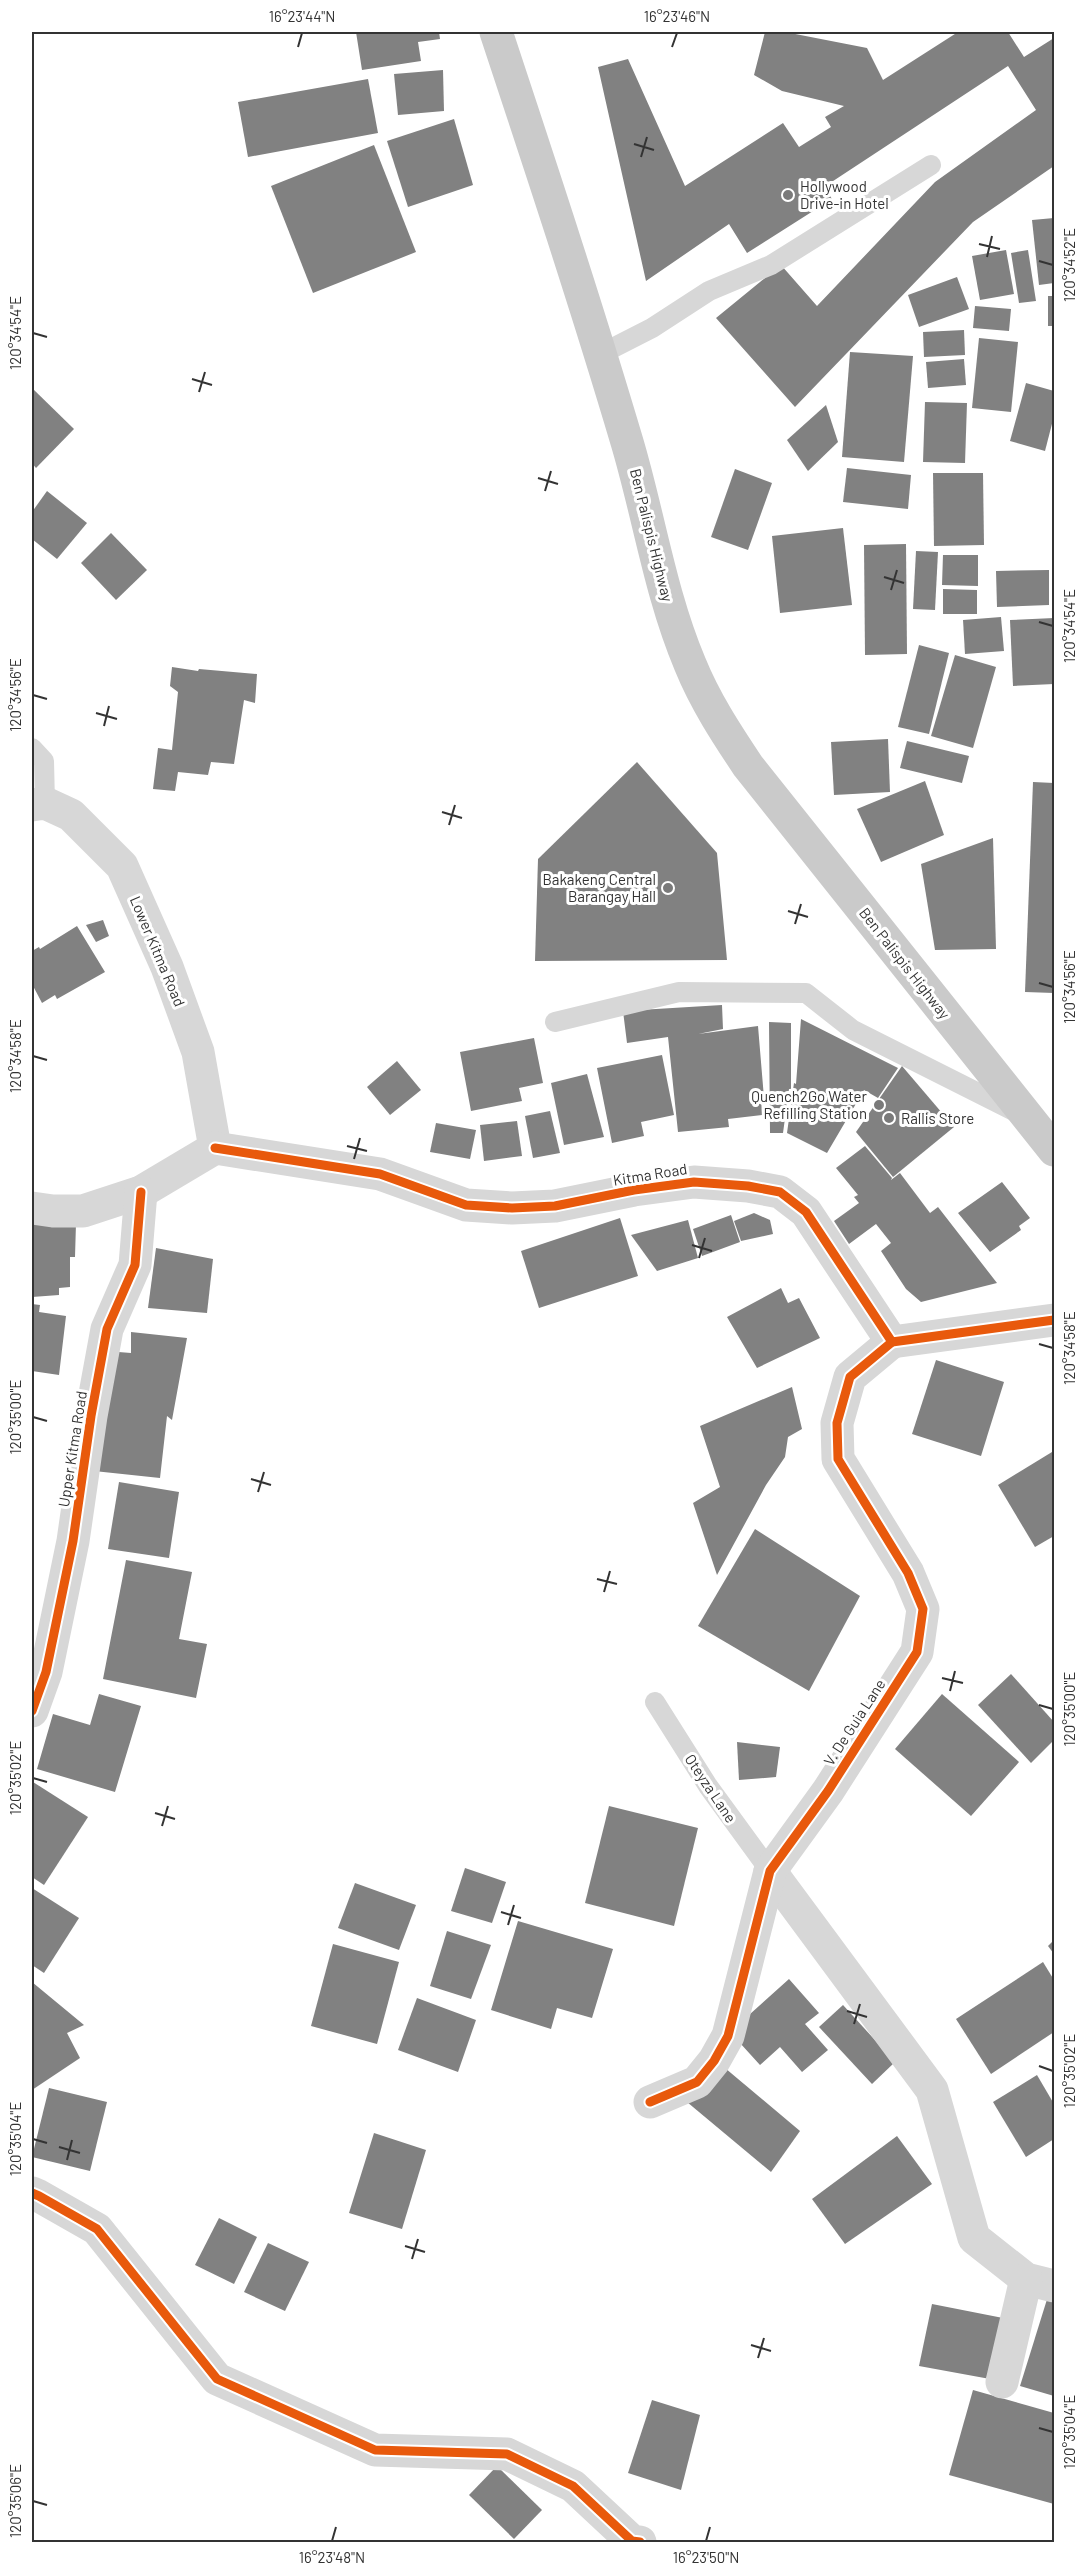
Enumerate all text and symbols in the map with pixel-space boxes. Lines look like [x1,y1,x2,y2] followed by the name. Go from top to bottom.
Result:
[269,7,335,25] text: 16°23'44"N
[644,7,710,25] text: 16°23'46"N
[800,177,889,212] place label: Hollywood Drive-in Hotel
[781,188,795,202] marker: Hollywood Drive-in Hotel
[1060,228,1078,302] text: 120°34'52"E
[6,296,24,370] text: 120°34'54"E
[627,467,677,604] street label: Ben Palispis Highway
[1060,589,1078,663] text: 120°34'54"E
[6,658,24,732] text: 120°34'56"E
[542,870,656,905] place label: Bakakeng Central Barangay Hall
[661,881,675,895] marker: Bakakeng Central Barangay Hall
[127,893,189,1009] street label: Lower Kitma Road
[856,904,954,1022] street label: Ben Palispis Highway
[1060,950,1078,1024] text: 120°34'56"E
[6,1019,24,1093] text: 120°34'58"E
[751,1087,868,1122] place label: Quench2Go Water Refilling Station
[872,1098,886,1112] marker: Quench2Go Water Refilling Station
[901,1109,974,1127] place label: Rallis Store
[882,1111,896,1125] marker: Rallis Store
[612,1159,688,1189] street label: Kitma Road
[1060,1311,1078,1385] text: 120°34'58"E
[6,1380,24,1454] text: 120°35'00"E
[54,1390,90,1508] street label: Upper Kitma Road
[1060,1672,1078,1746] text: 120°35'00"E
[819,1675,889,1769] street label: V. De Guia Lane
[6,1741,24,1815] text: 120°35'02"E
[682,1750,740,1826] street label: Oteyza Lane
[1060,2034,1078,2108] text: 120°35'02"E
[6,2102,24,2176] text: 120°35'04"E
[1060,2395,1078,2469] text: 120°35'04"E
[6,2464,24,2538] text: 120°35'06"E
[299,2548,365,2566] text: 16°23'48"N
[673,2548,739,2566] text: 16°23'50"N

